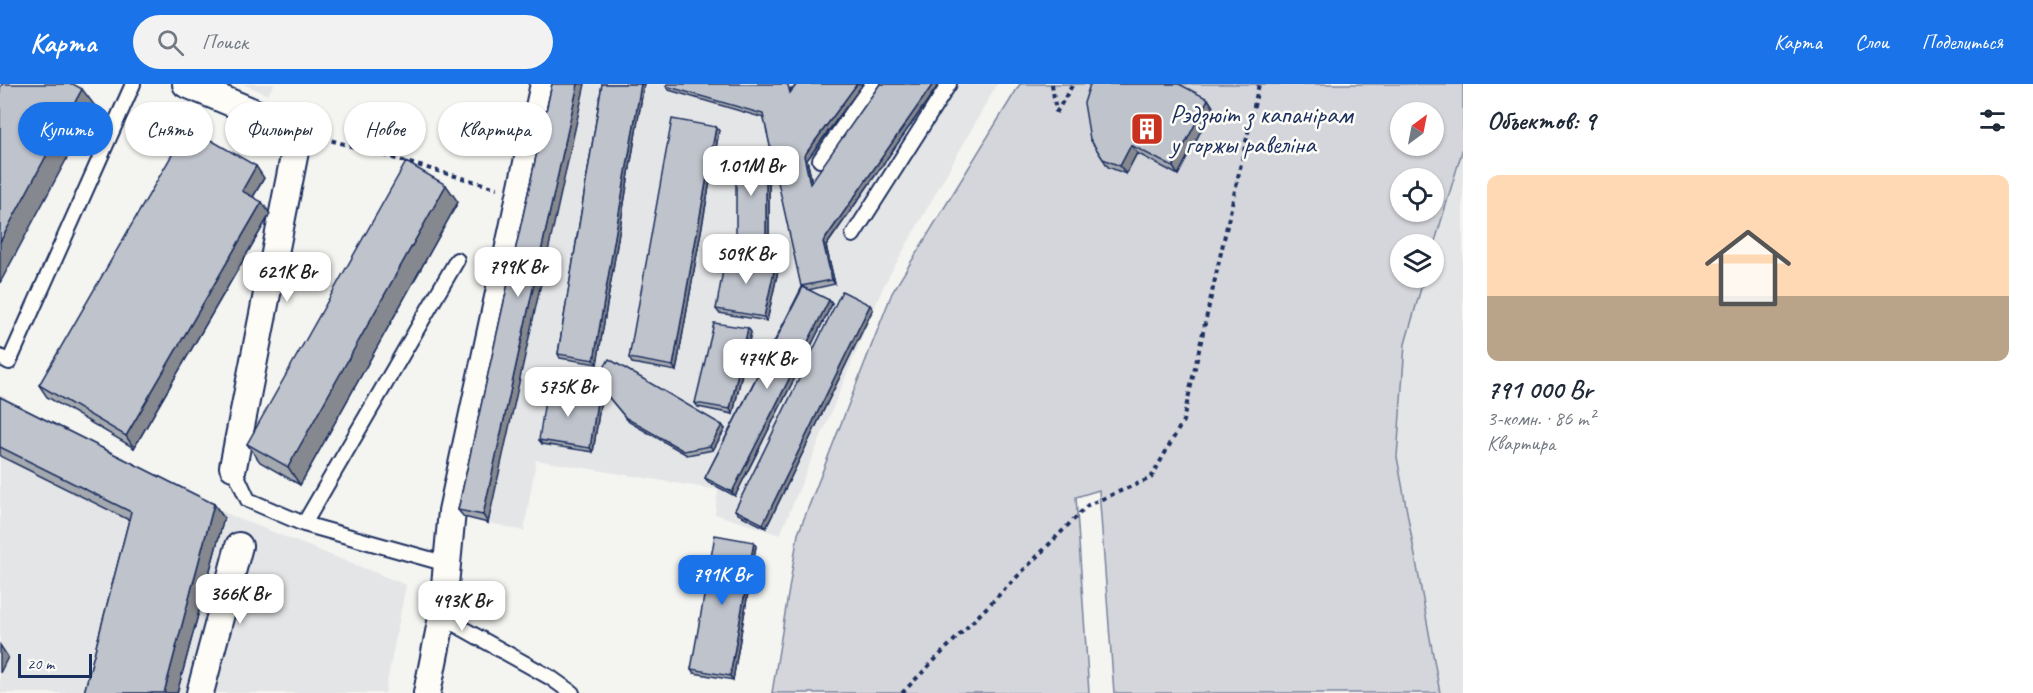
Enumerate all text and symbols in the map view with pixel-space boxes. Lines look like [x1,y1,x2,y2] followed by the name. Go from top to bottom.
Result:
[133,15,553,69] search box
[30,25,97,60] text: Карта
[154,26,187,59] icon: search
[202,28,248,56] text: Поиск
[1774,29,1822,55] text: Карта
[1855,29,1889,55] text: Слои
[1922,29,2003,55] text: Поделиться
[1168,98,1354,161] place label: Рэдзюіт з капанірам у горжы равеліна
[18,102,113,156] chip: Купить
[125,102,213,156] chip: Снять
[225,102,332,156] chip: Фильтры
[344,102,426,156] chip: Новое
[438,102,552,156] chip: Квартира
[1390,102,1444,156] north arrow
[1390,102,1444,288] map controls
[1487,104,1595,137] text: Объектов: 9
[1976,104,2009,137] icon: filters
[1129,111,1165,147] building icon: Рэдзюіт з капанірам у горжы равеліна
[689,146,813,197] pin: 1.01M Br
[717,153,785,178] text: 1.01M Br
[1390,168,1444,222] button: locate
[1694,214,1802,322] icon: home
[691,234,801,285] pin: 509K Br
[1390,234,1444,288] button: layers
[716,241,776,266] text: 509K Br
[463,247,573,298] pin: 799K Br
[232,252,342,303] pin: 621K Br
[488,254,548,279] text: 799K Br
[257,259,317,284] text: 621K Br
[712,339,822,390] pin: 474K Br
[737,346,797,371] text: 474K Br
[513,367,623,418] pin: 575K Br
[1487,373,1592,406] text: 791 000 Br
[539,374,597,399] text: 575K Br
[1487,406,1595,431] text: 3-комн. · 86 m²
[1487,431,1555,456] text: Квартира
[667,555,777,606] pin: 791K Br
[692,562,752,587] text: 791K Br
[185,574,295,625] pin: 366K Br
[210,581,270,606] text: 366K Br
[407,581,517,632] pin: 493K Br
[432,588,492,613] text: 493K Br
[18,651,92,678] scale bar
[27,654,54,674] text: 20 m

